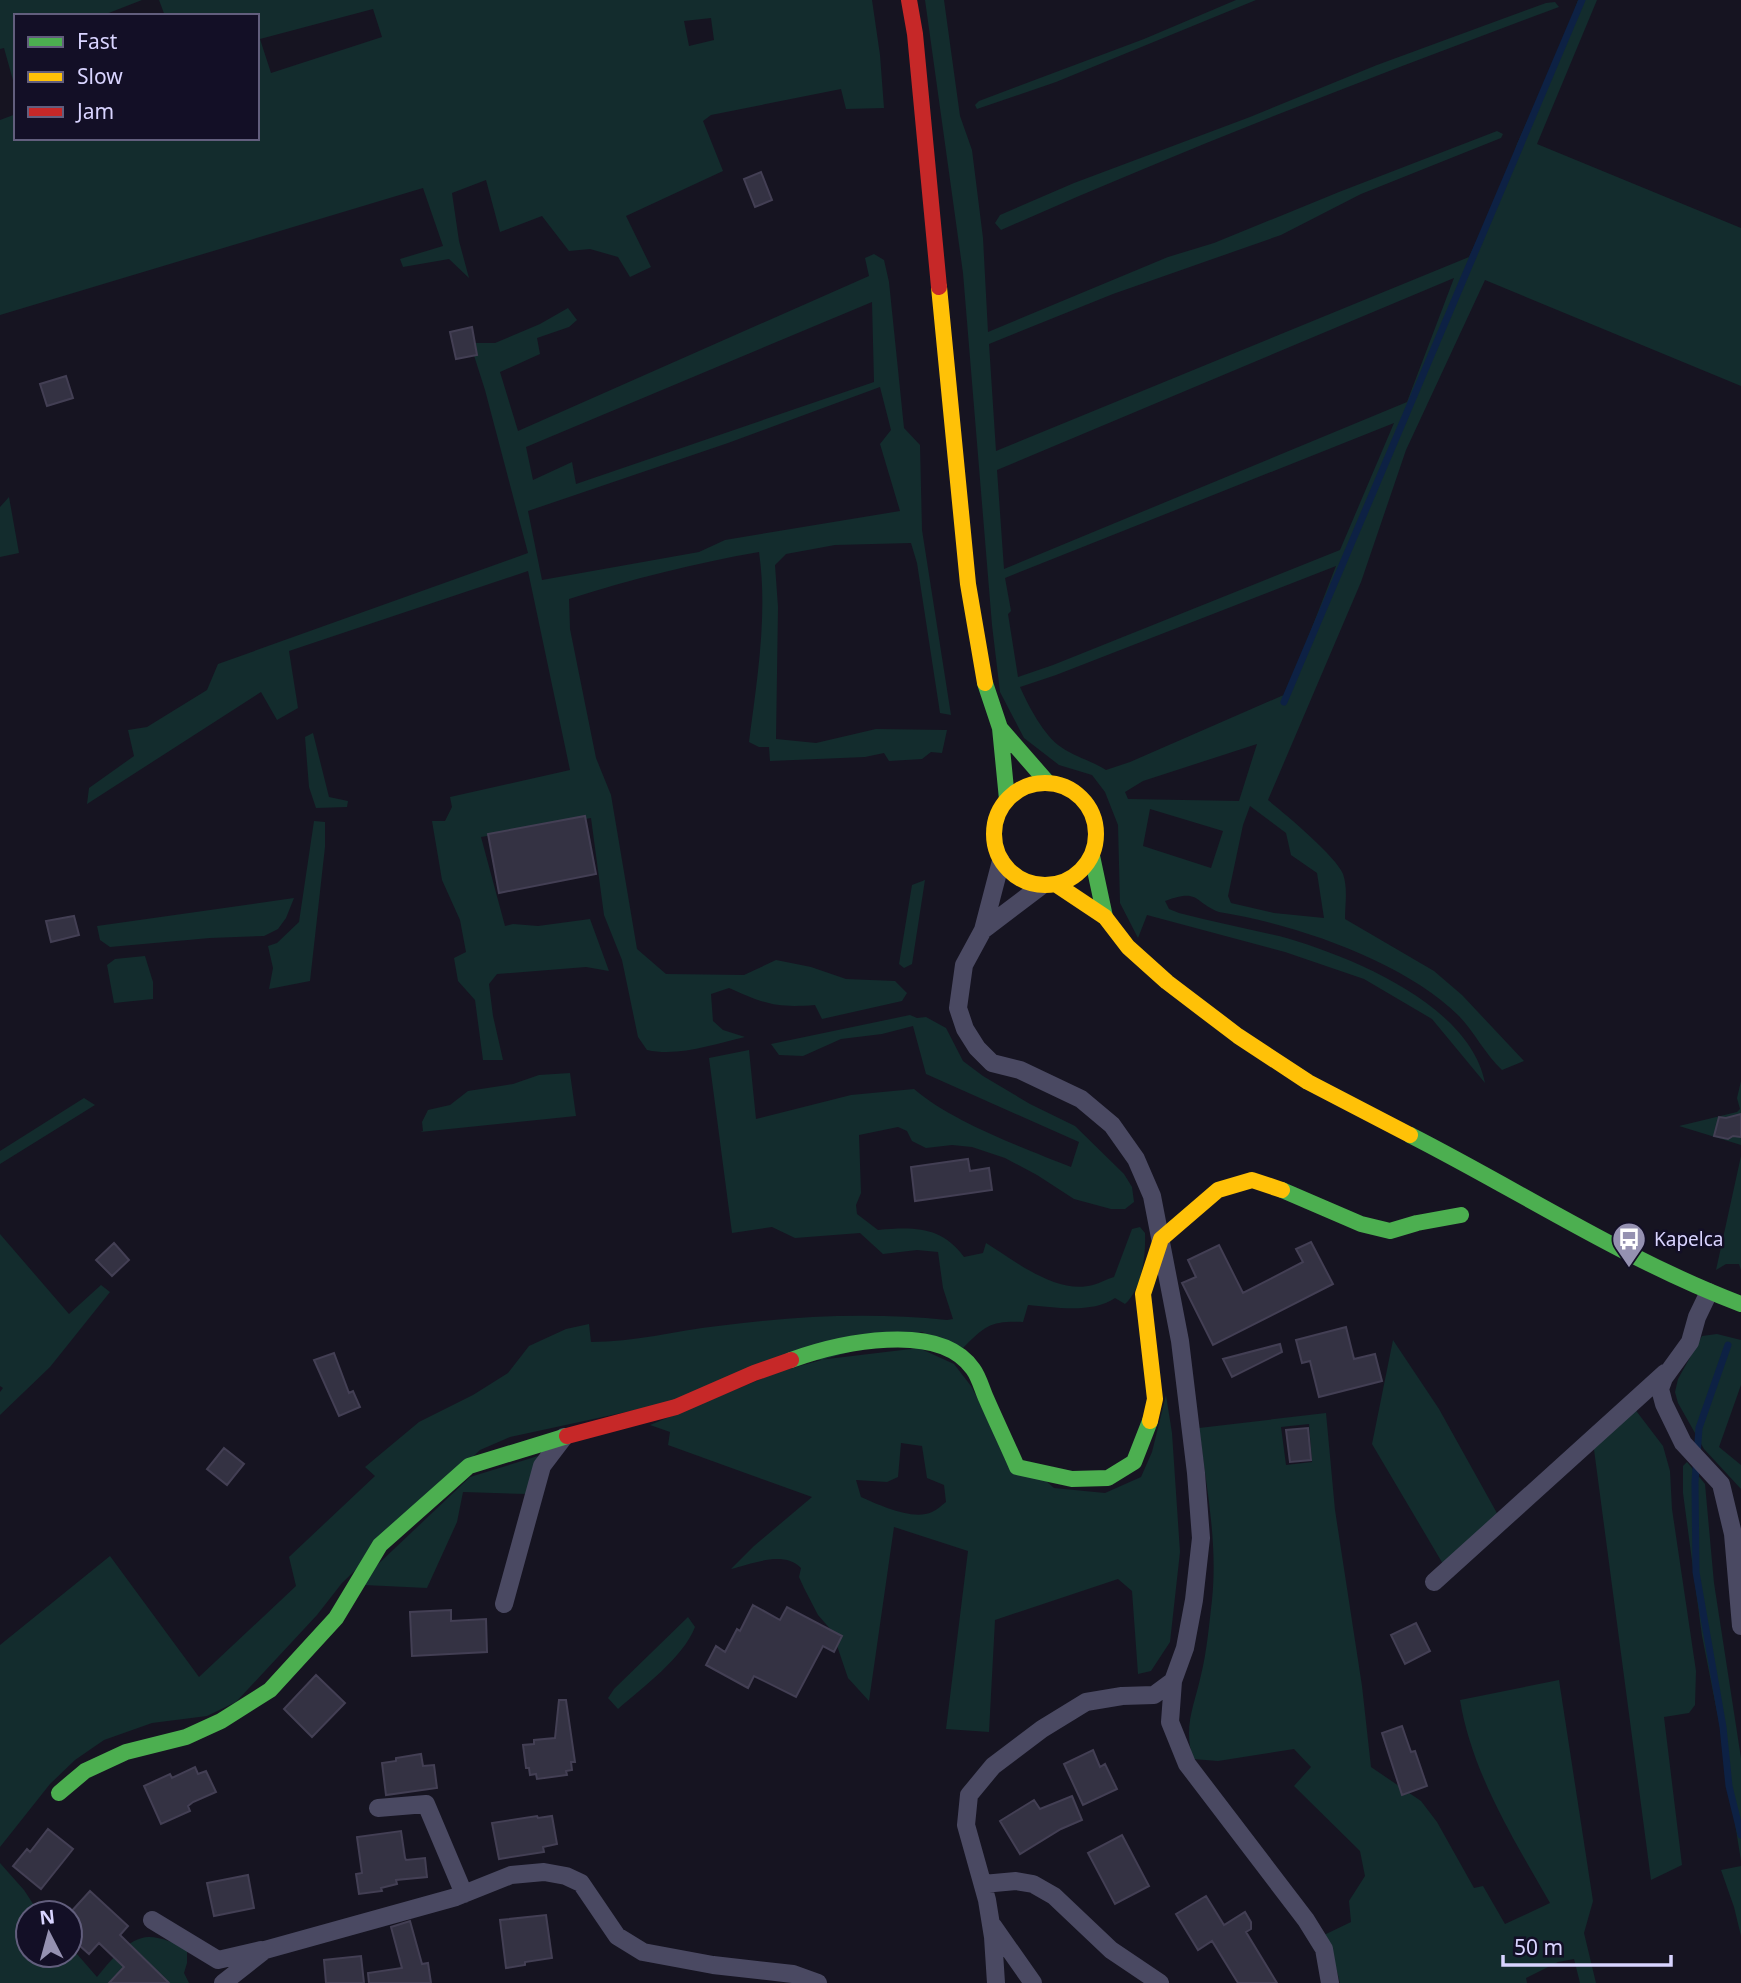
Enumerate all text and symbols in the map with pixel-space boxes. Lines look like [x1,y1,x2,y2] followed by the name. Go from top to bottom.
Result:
[14,14,259,140] legend
[77,27,118,55] text: Fast
[77,62,123,90] text: Slow
[75,97,114,125] text: Jam
[1610,1220,1648,1269] bus stop icon: Kapelca
[1654,1226,1724,1252] place label: Kapelca
[14,1899,84,1969] north arrow
[38,1903,56,1931] text: N
[1503,1924,1671,1968] scale bar
[1514,1933,1563,1961] text: 50 m

